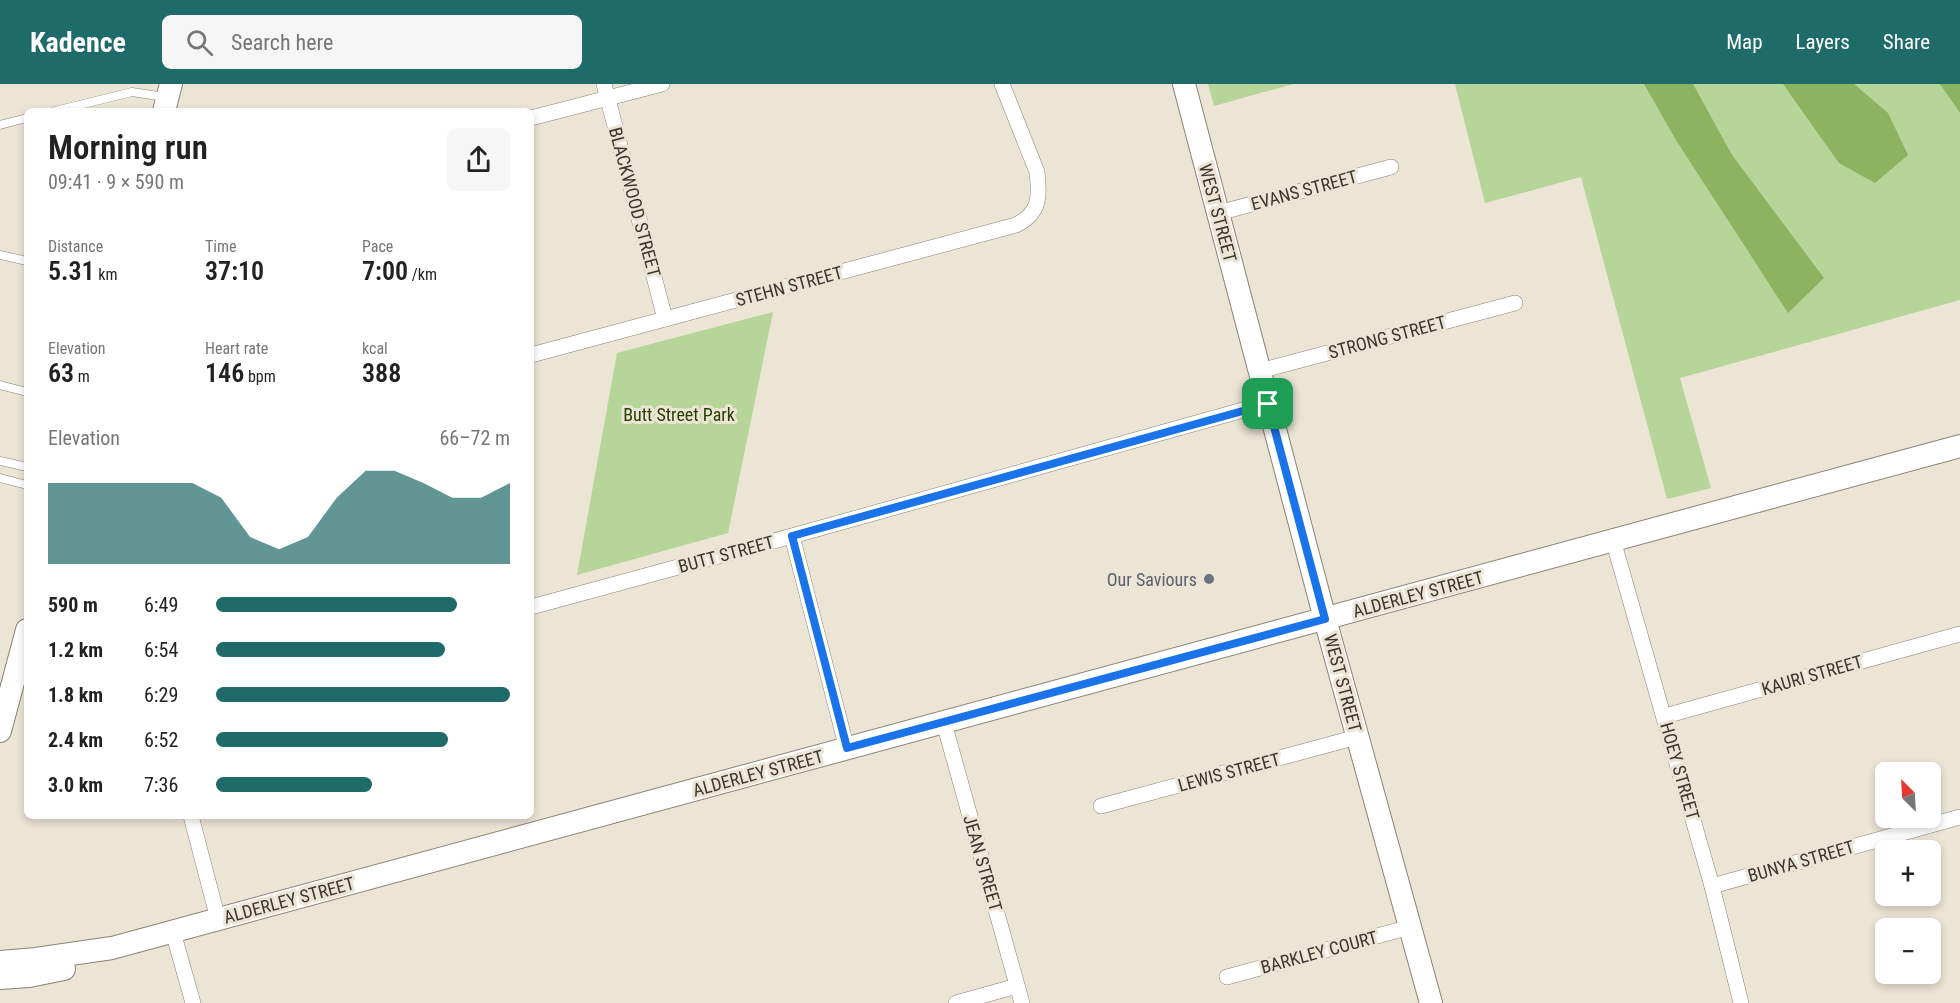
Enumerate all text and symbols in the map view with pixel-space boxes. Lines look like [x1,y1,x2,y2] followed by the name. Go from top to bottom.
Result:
[162,15,582,69] search box
[30,26,126,59] text: Kadence
[183,26,216,59] icon: search
[231,30,333,55] text: Search here
[1726,30,1763,54] text: Map
[1796,30,1850,54] text: Layers
[1883,30,1930,54] text: Share
[605,125,665,279] street label: BLACKWOOD STREET
[48,128,208,167] text: Morning run
[447,128,510,191] button: share
[1195,162,1241,264] street label: WEST STREET
[1249,166,1359,214] street label: EVANS STREET
[48,170,184,194] text: 09:41 · 9 × 590 m
[48,237,103,256] text: Distance
[205,237,237,256] text: Time
[362,237,393,256] text: Pace
[48,256,95,286] text: 5.31
[205,256,264,286] text: 37:10
[362,256,408,286] text: 7:00
[733,262,845,310] street label: STEHN STREET
[95,265,118,284] text: km
[408,265,437,284] text: /km
[1326,311,1448,363] street label: STRONG STREET
[48,339,106,358] text: Elevation
[205,339,268,358] text: Heart rate
[362,339,388,358] text: kcal
[48,358,74,388] text: 63
[205,358,244,388] text: 146
[362,358,401,388] text: 388
[74,367,90,386] text: m
[244,367,276,386] text: bpm
[1242,378,1293,429] pin
[1251,387,1284,420] icon: arrive
[623,404,735,425] park label: Butt Street Park
[48,426,120,450] text: Elevation
[439,426,510,450] text: 66–72 m
[676,531,776,577] street label: BUTT STREET
[1350,566,1486,622] street label: ALDERLEY STREET
[1107,569,1197,590] place label: Our Saviours
[1202,572,1216,586] marker: Our Saviours
[48,593,98,617] text: 590 m
[144,593,178,617] text: 6:49
[1320,632,1366,734] street label: WEST STREET
[48,638,103,662] text: 1.2 km
[144,638,178,662] text: 6:54
[1759,651,1865,699] street label: KAURI STREET
[48,683,103,707] text: 1.8 km
[144,683,178,707] text: 6:29
[1656,720,1704,822] street label: HOEY STREET
[48,728,103,752] text: 2.4 km
[144,728,178,752] text: 6:52
[690,745,826,801] street label: ALDERLEY STREET
[1176,748,1282,796] street label: LEWIS STREET
[1875,762,1941,828] north arrow
[1875,762,1941,984] map controls
[48,773,103,797] text: 3.0 km
[144,773,178,797] text: 7:36
[959,813,1007,913] street label: JEAN STREET
[1745,836,1857,886] street label: BUNYA STREET
[1875,840,1941,906] button: +
[221,872,357,928] street label: ALDERLEY STREET
[1875,918,1941,984] button: −
[1258,926,1380,978] street label: BARKLEY COURT

